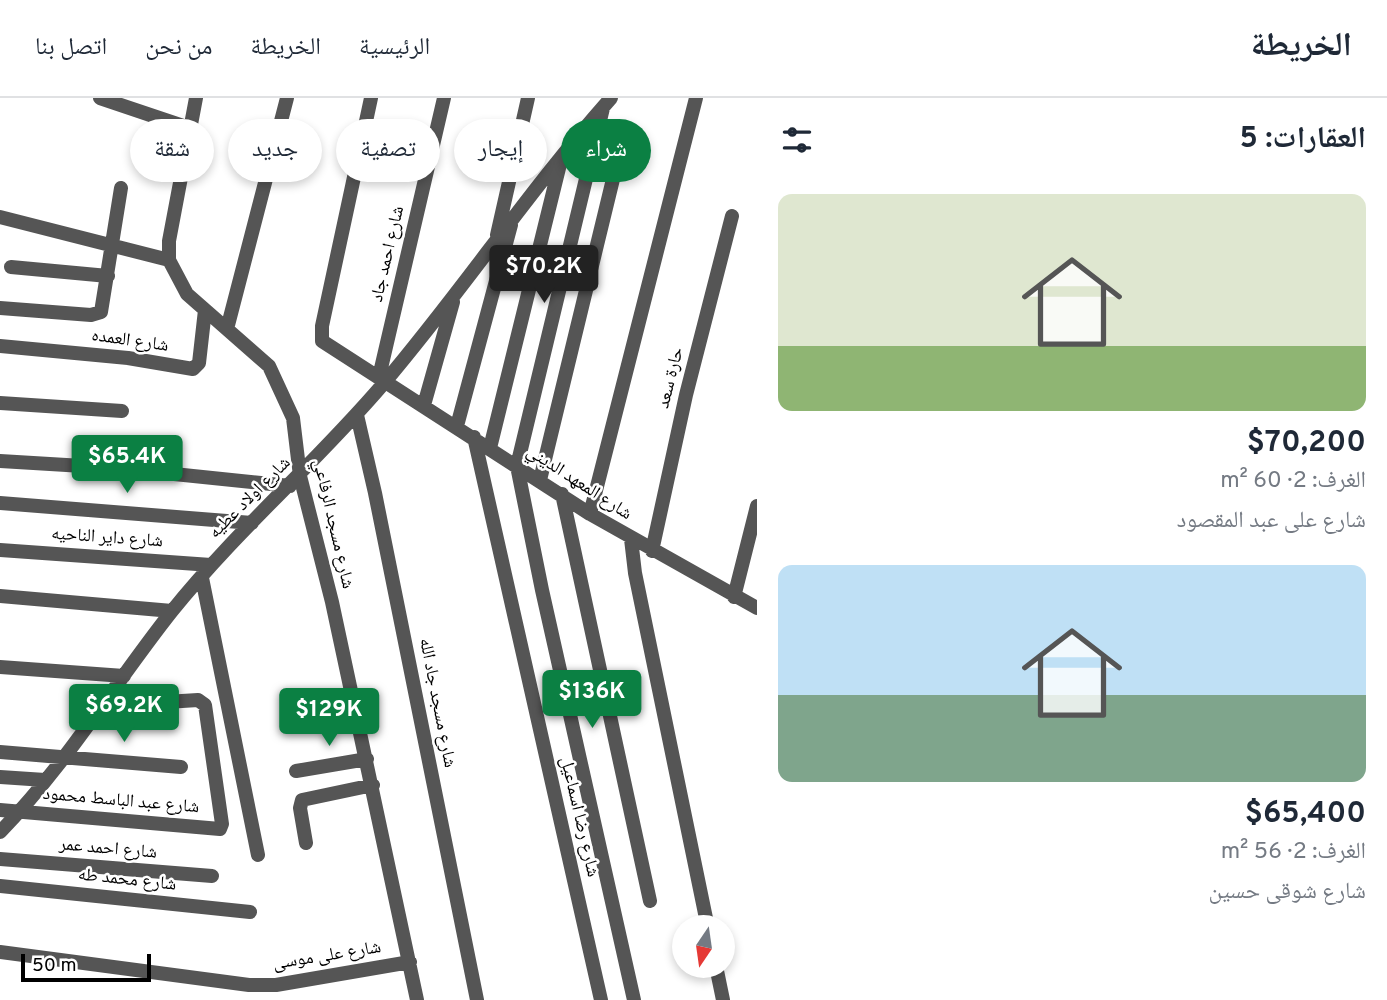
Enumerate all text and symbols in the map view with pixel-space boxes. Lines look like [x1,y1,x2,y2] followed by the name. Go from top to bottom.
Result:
[1251,26,1352,68] text: الخريطة
[35,33,107,63] text: اتصل بنا
[145,33,212,63] text: من نحن
[250,33,321,63] text: الخريطة
[359,33,430,63] text: الرئيسية
[130,119,214,182] chip: شقة
[228,119,322,182] chip: جديد
[336,119,440,182] chip: تصفية
[454,119,547,182] chip: إيجار
[561,119,651,182] chip: شراء
[778,121,816,159] icon: filters
[1239,121,1366,158] text: العقارات: 5
[366,204,410,304] street label: شارع احمد جاد
[1009,239,1135,365] icon: home
[487,246,601,305] pin: $70.2K
[505,253,583,282] text: $70.2K
[90,324,170,358] street label: شارع العمده
[652,345,690,411] street label: حارة سعد
[1247,425,1366,462] text: $70,200
[70,436,184,495] pin: $65.4K
[521,440,636,527] street label: شارع المعهد الديني
[88,443,166,472] text: $65.4K
[204,452,296,544] street label: شارع اولاد عطيه
[305,457,359,591] street label: شارع مسجد الرفاعي
[1220,467,1366,496] text: الغرف: 2 · 60 m²
[1177,507,1366,536] text: شارع على عبد المقصود
[50,523,164,553] street label: شارع داير الناحيه
[1009,610,1135,736] icon: home
[413,636,461,770] street label: شارع مسجد جاد الله
[543,670,641,730] pin: $136K
[558,678,626,707] text: $136K
[67,684,181,744] pin: $69.2K
[280,688,378,748] pin: $129K
[85,692,163,721] text: $69.2K
[295,696,363,725] text: $129K
[554,755,604,879] street label: شارع رضا اسماعيل
[42,783,200,819] street label: شارع عبد الباسط محمود
[1245,796,1366,833] text: $65,400
[57,833,158,865] street label: شارع احمد عمر
[1221,838,1366,867] text: الغرف: 2 · 56 m²
[77,863,177,897] street label: شارع محمد طه
[1208,878,1366,907] text: شارع شوقى حسين
[672,915,735,978] north arrow
[672,915,735,978] map controls
[271,936,383,976] street label: شارع على موسى
[21,951,150,983] scale bar
[32,954,77,978] text: 50 m

